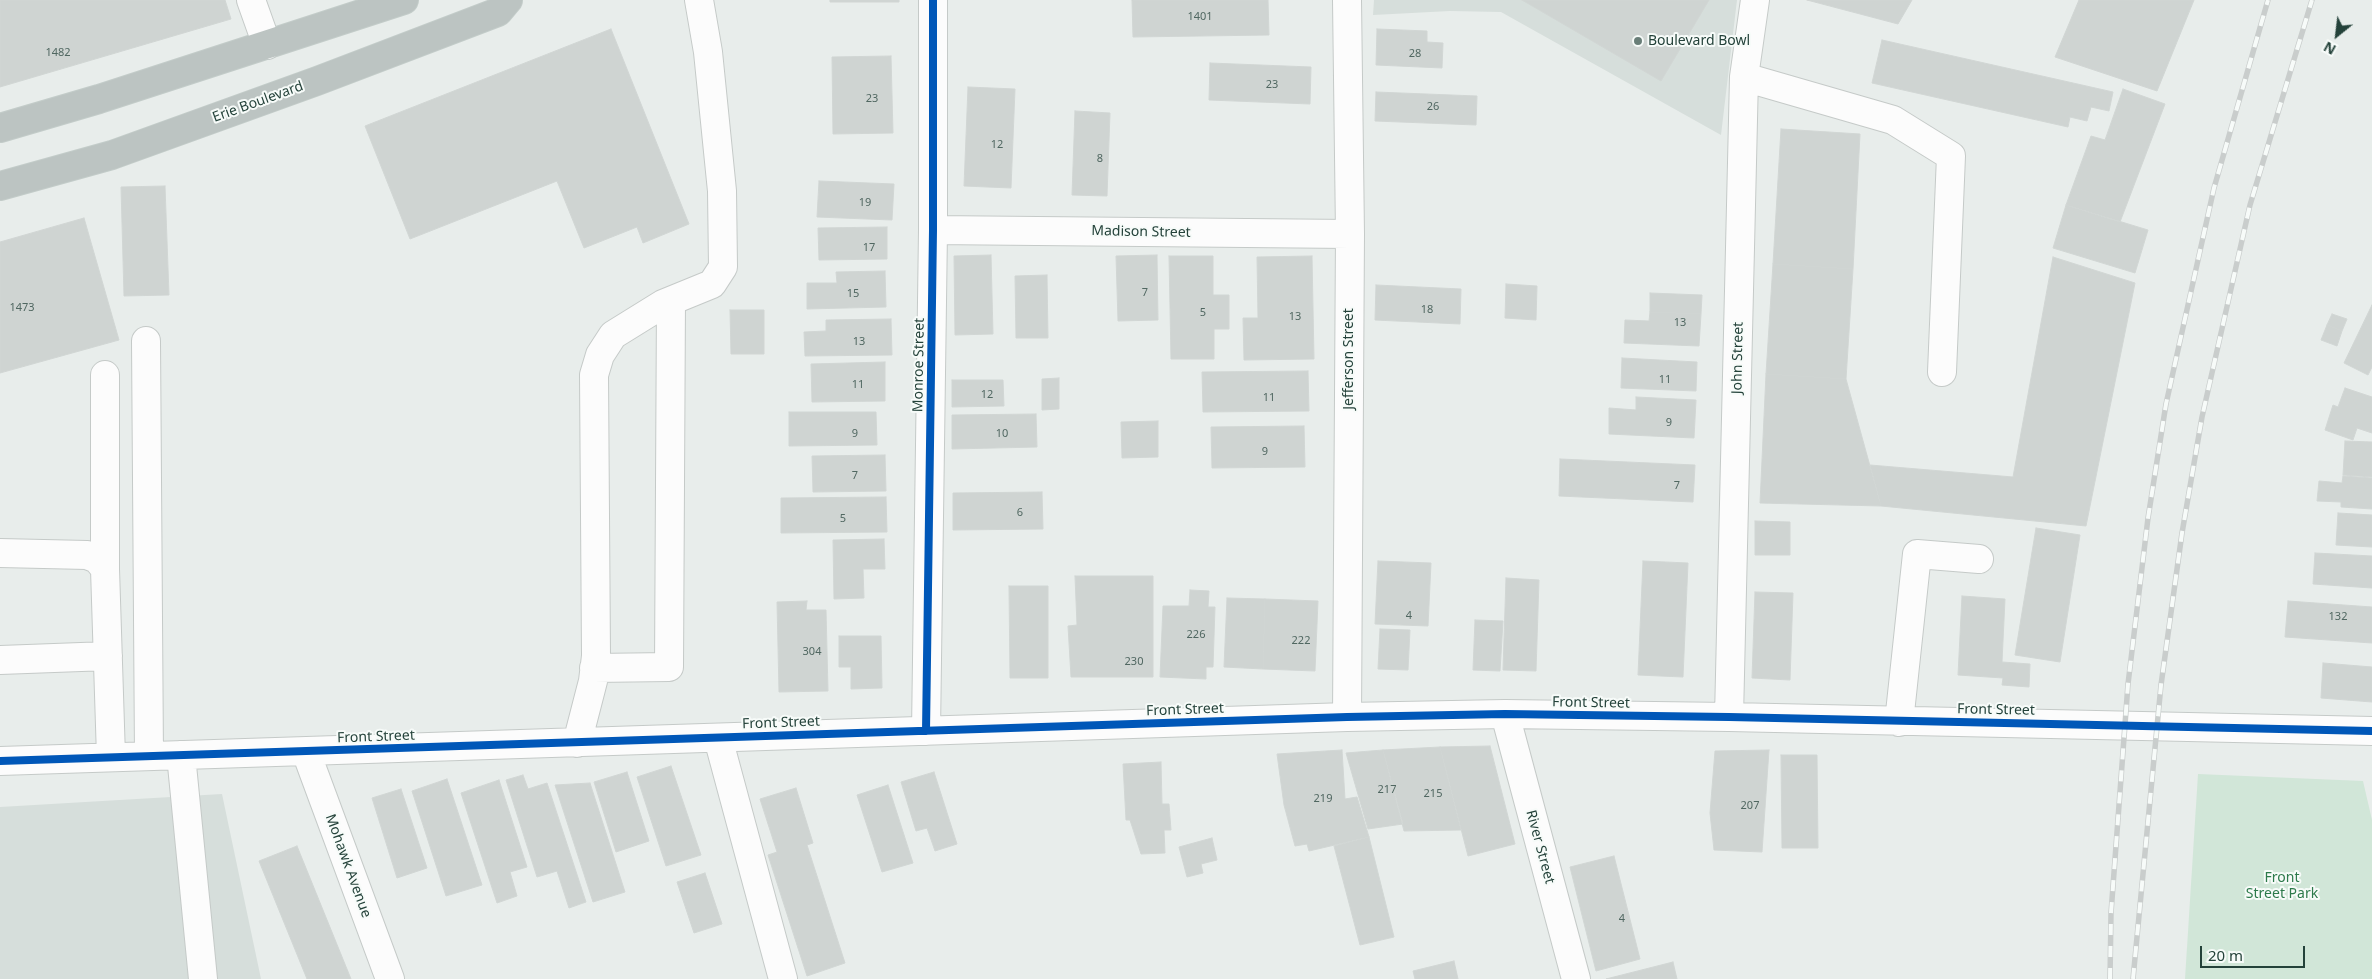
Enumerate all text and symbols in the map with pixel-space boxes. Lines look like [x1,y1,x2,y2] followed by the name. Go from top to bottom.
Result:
[1187,10,1213,24] house number: 1401
[2312,10,2362,60] north arrow
[1648,33,1750,49] place label: Boulevard Bowl
[1632,35,1644,47] marker: Boulevard Bowl
[2320,37,2339,60] text: N
[45,46,71,60] house number: 1482
[1409,47,1421,61] house number: 28
[210,78,306,126] street label: Erie Boulevard
[1266,78,1278,92] house number: 23
[866,92,878,106] house number: 23
[1427,100,1439,114] house number: 26
[991,138,1003,152] house number: 12
[1097,152,1103,166] house number: 8
[859,196,871,210] house number: 19
[1091,223,1191,241] street label: Madison Street
[863,241,875,255] house number: 17
[1142,286,1148,300] house number: 7
[847,287,859,301] house number: 15
[9,301,35,315] house number: 1473
[1421,303,1433,317] house number: 18
[1200,306,1206,320] house number: 5
[1341,308,1357,410] street label: Jefferson Street
[1289,310,1301,324] house number: 13
[1674,316,1686,330] house number: 13
[910,318,928,412] street label: Monroe Street
[1729,322,1747,394] street label: John Street
[853,335,865,349] house number: 13
[1659,373,1671,387] house number: 11
[852,378,864,392] house number: 11
[981,388,993,402] house number: 12
[1263,391,1275,405] house number: 11
[1666,416,1672,430] house number: 9
[852,427,858,441] house number: 9
[996,427,1008,441] house number: 10
[1262,445,1268,459] house number: 9
[852,469,858,483] house number: 7
[1674,479,1680,493] house number: 7
[1017,506,1023,520] house number: 6
[840,512,846,526] house number: 5
[1406,609,1412,623] house number: 4
[2329,610,2347,624] house number: 132
[1187,628,1205,642] house number: 226
[1292,634,1310,648] house number: 222
[803,645,821,659] house number: 304
[1125,655,1143,669] house number: 230
[1552,694,1630,712] street label: Front Street
[1146,700,1224,720] street label: Front Street
[1957,701,2035,719] street label: Front Street
[742,713,820,733] street label: Front Street
[337,727,415,747] street label: Front Street
[1378,783,1396,797] house number: 217
[1424,787,1442,801] house number: 215
[1314,792,1332,806] house number: 219
[1741,799,1759,813] house number: 207
[1522,808,1558,886] street label: River Street
[321,812,375,920] street label: Mohawk Avenue
[2246,870,2318,902] park label: Front Street Park
[1619,912,1625,926] house number: 4
[2202,936,2307,968] scale bar
[2208,945,2243,965] text: 20 m

